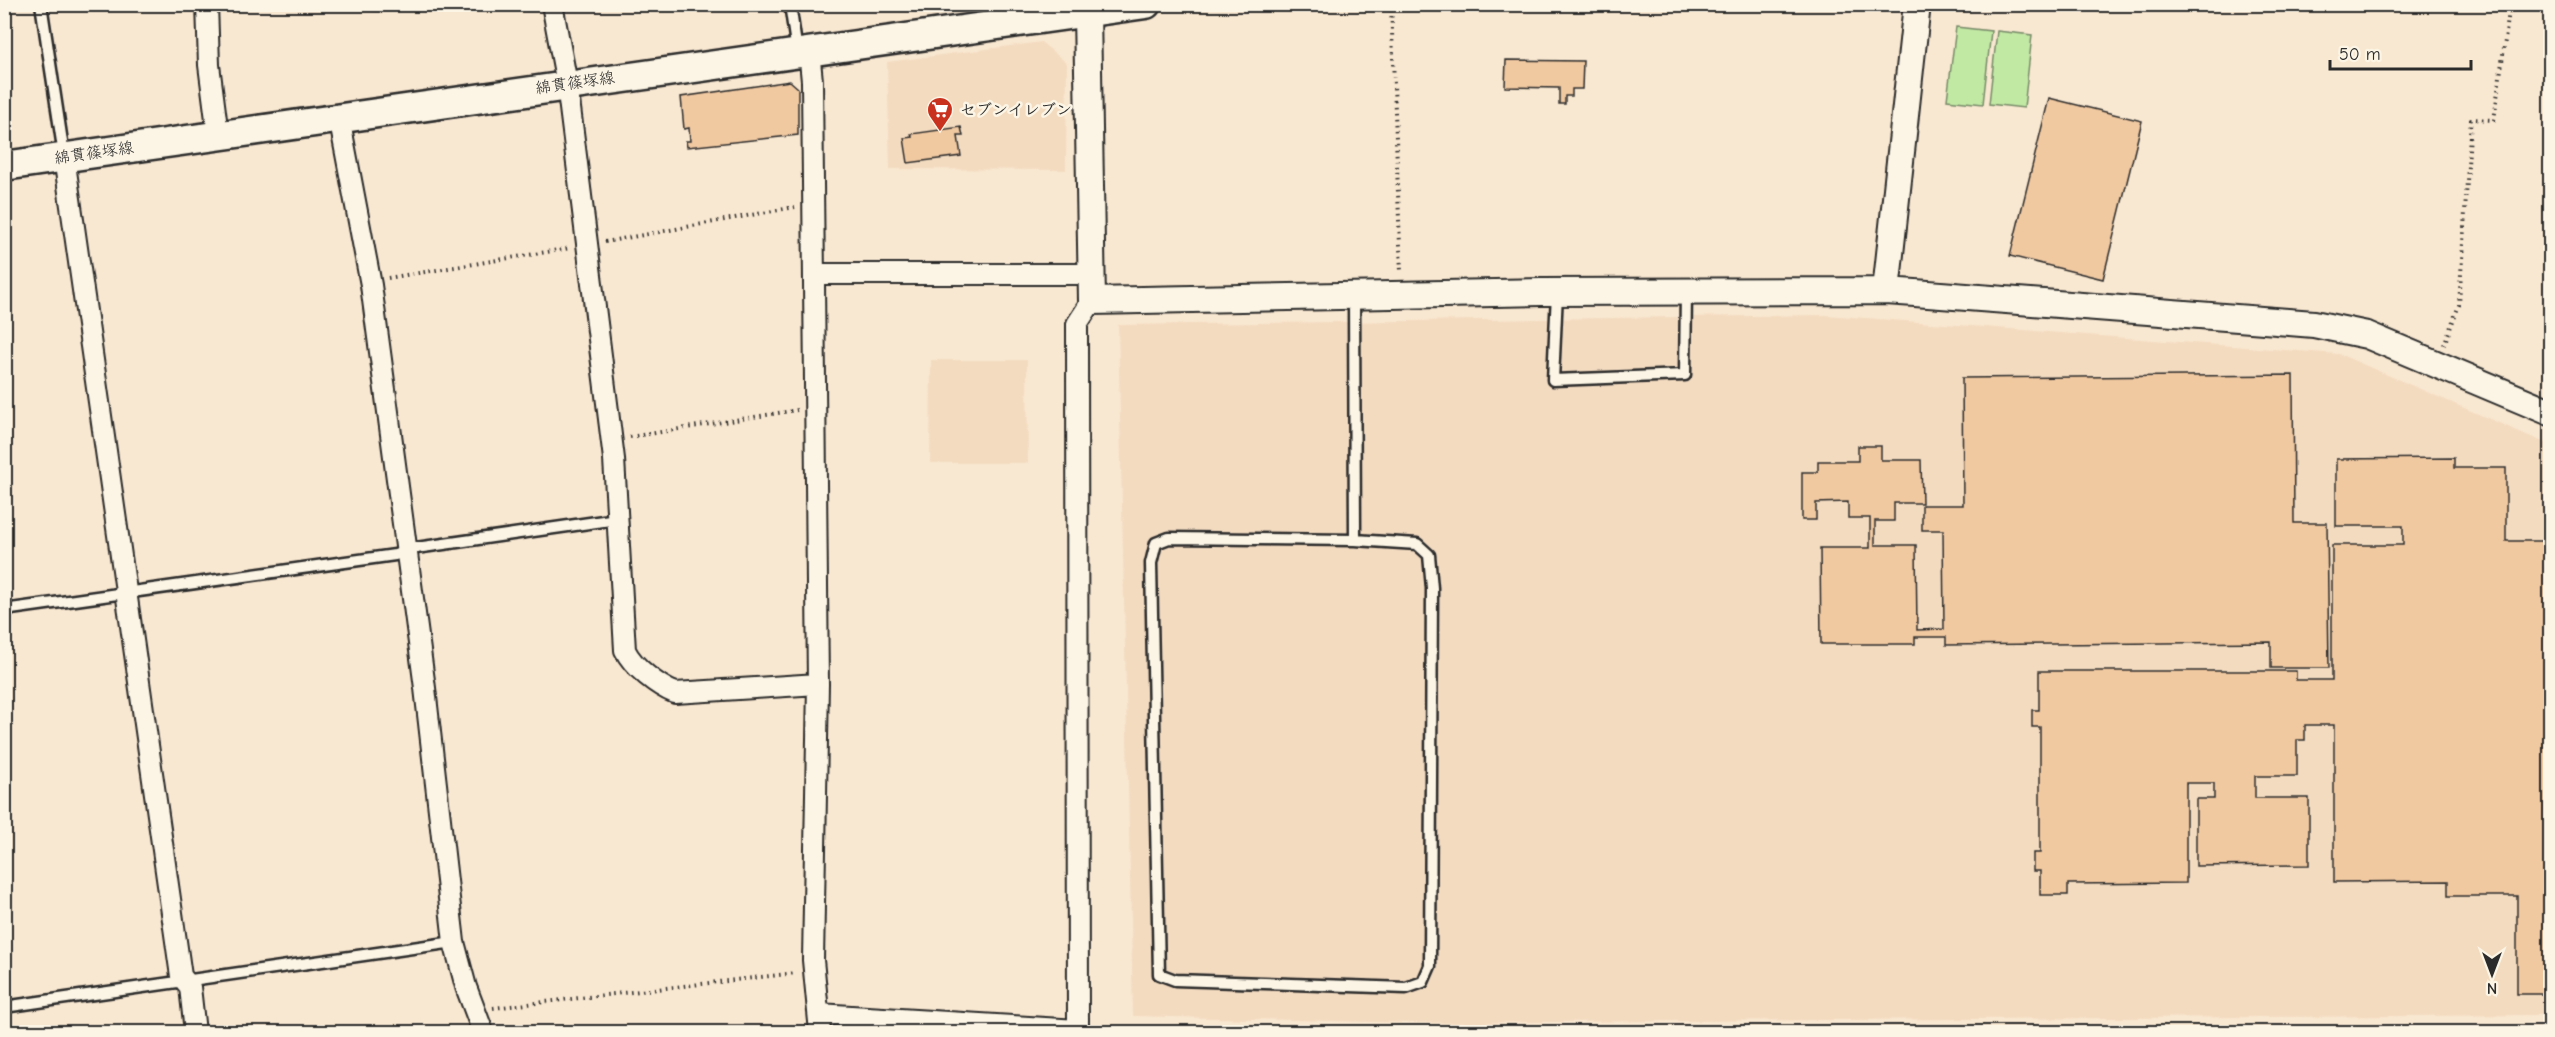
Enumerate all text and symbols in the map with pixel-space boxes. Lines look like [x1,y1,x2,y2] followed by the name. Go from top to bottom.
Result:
[2330,33,2471,71] scale bar
[2339,44,2381,65] text: 50 m
[534,69,616,97] street label: 綿貫篠塚線
[925,95,955,133] supermarket icon: セブンイレブン
[960,101,1072,119] place label: セブンイレブン
[53,139,135,167] street label: 綿貫篠塚線
[2462,944,2522,1004] north arrow
[2487,979,2497,997] text: N

